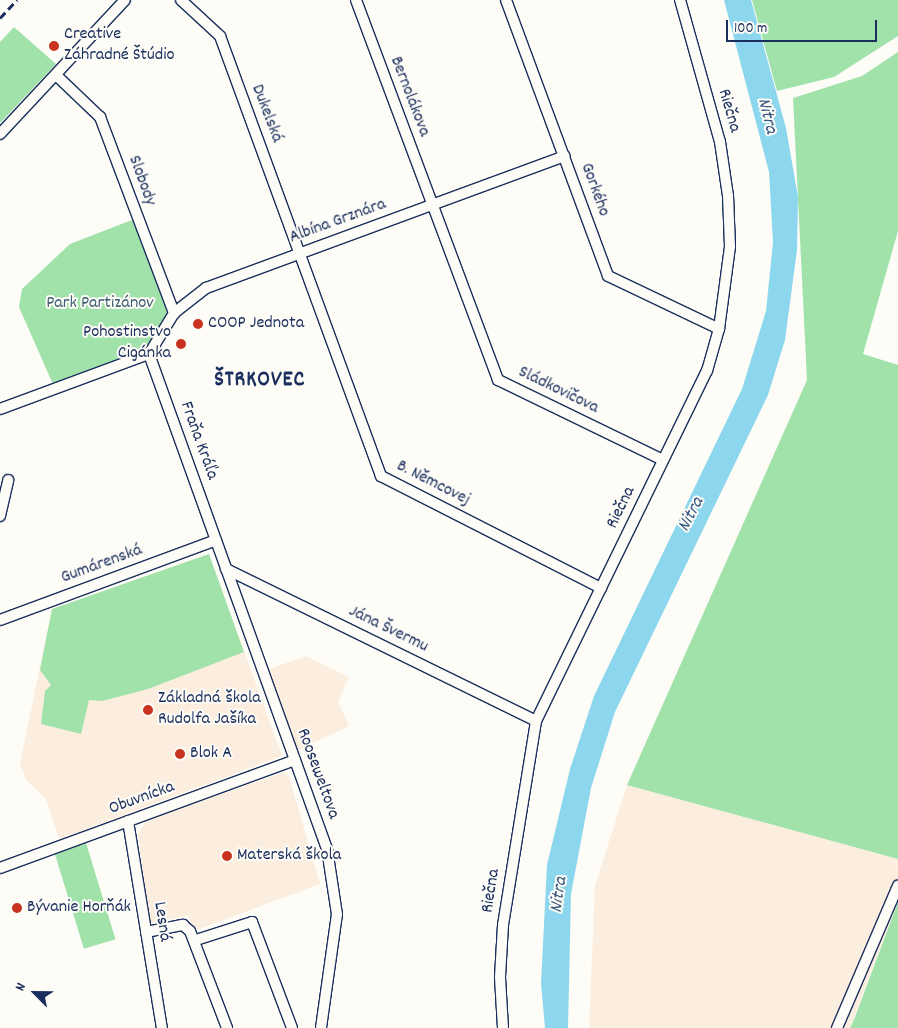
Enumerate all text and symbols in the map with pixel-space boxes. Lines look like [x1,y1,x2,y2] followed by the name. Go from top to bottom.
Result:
[728,10,879,42] scale bar
[734,18,767,40] text: 100 m
[64,25,174,68] place label: Creative Záhradné Štúdio
[48,40,60,52] marker: Creative Záhradné Štúdio
[384,54,434,140] street label: Bernolákova
[245,82,287,146] street label: Dukelská
[712,87,744,135] street label: Riečna
[751,96,781,136] water label: Nitra
[122,153,160,209] street label: Slobody
[574,160,614,220] street label: Gorkého
[287,195,389,249] street label: Albína Grznára
[46,293,154,315] park label: Park Partizánov
[208,313,304,335] place label: COOP Jednota
[192,318,204,330] marker: COOP Jednota
[83,323,171,366] place label: Pohostinstvo Cigánka
[175,338,187,350] marker: Pohostinstvo Cigánka
[514,362,602,420] street label: Sládkovičova
[214,368,306,394] district label: ŠTRKOVEC
[174,399,222,483] street label: Fraňa Kráľa
[392,456,474,512] street label: B. Němcovej
[603,484,641,532] street label: Riečna
[674,494,710,536] water label: Nitra
[58,540,146,590] street label: Gumárenská
[345,601,431,659] street label: Jána Švermu
[158,689,261,732] place label: Základná škola Rudolfa Jašíka
[142,704,154,716] marker: Základná škola Rudolfa Jašíka
[291,726,343,822] street label: Rooseweltova
[190,743,232,765] place label: Blok A
[174,748,186,760] marker: Blok A
[106,777,178,821] street label: Obuvnícka
[237,845,341,867] place label: Materská škola
[221,850,233,862] marker: Materská škola
[478,868,506,914] street label: Riečna
[546,876,574,914] water label: Nitra
[27,897,131,919] place label: Bývanie Horňák
[147,900,175,944] street label: Lesná
[11,902,23,914] marker: Bývanie Horňák
[10,968,60,1018] north arrow
[11,980,32,994] text: N

